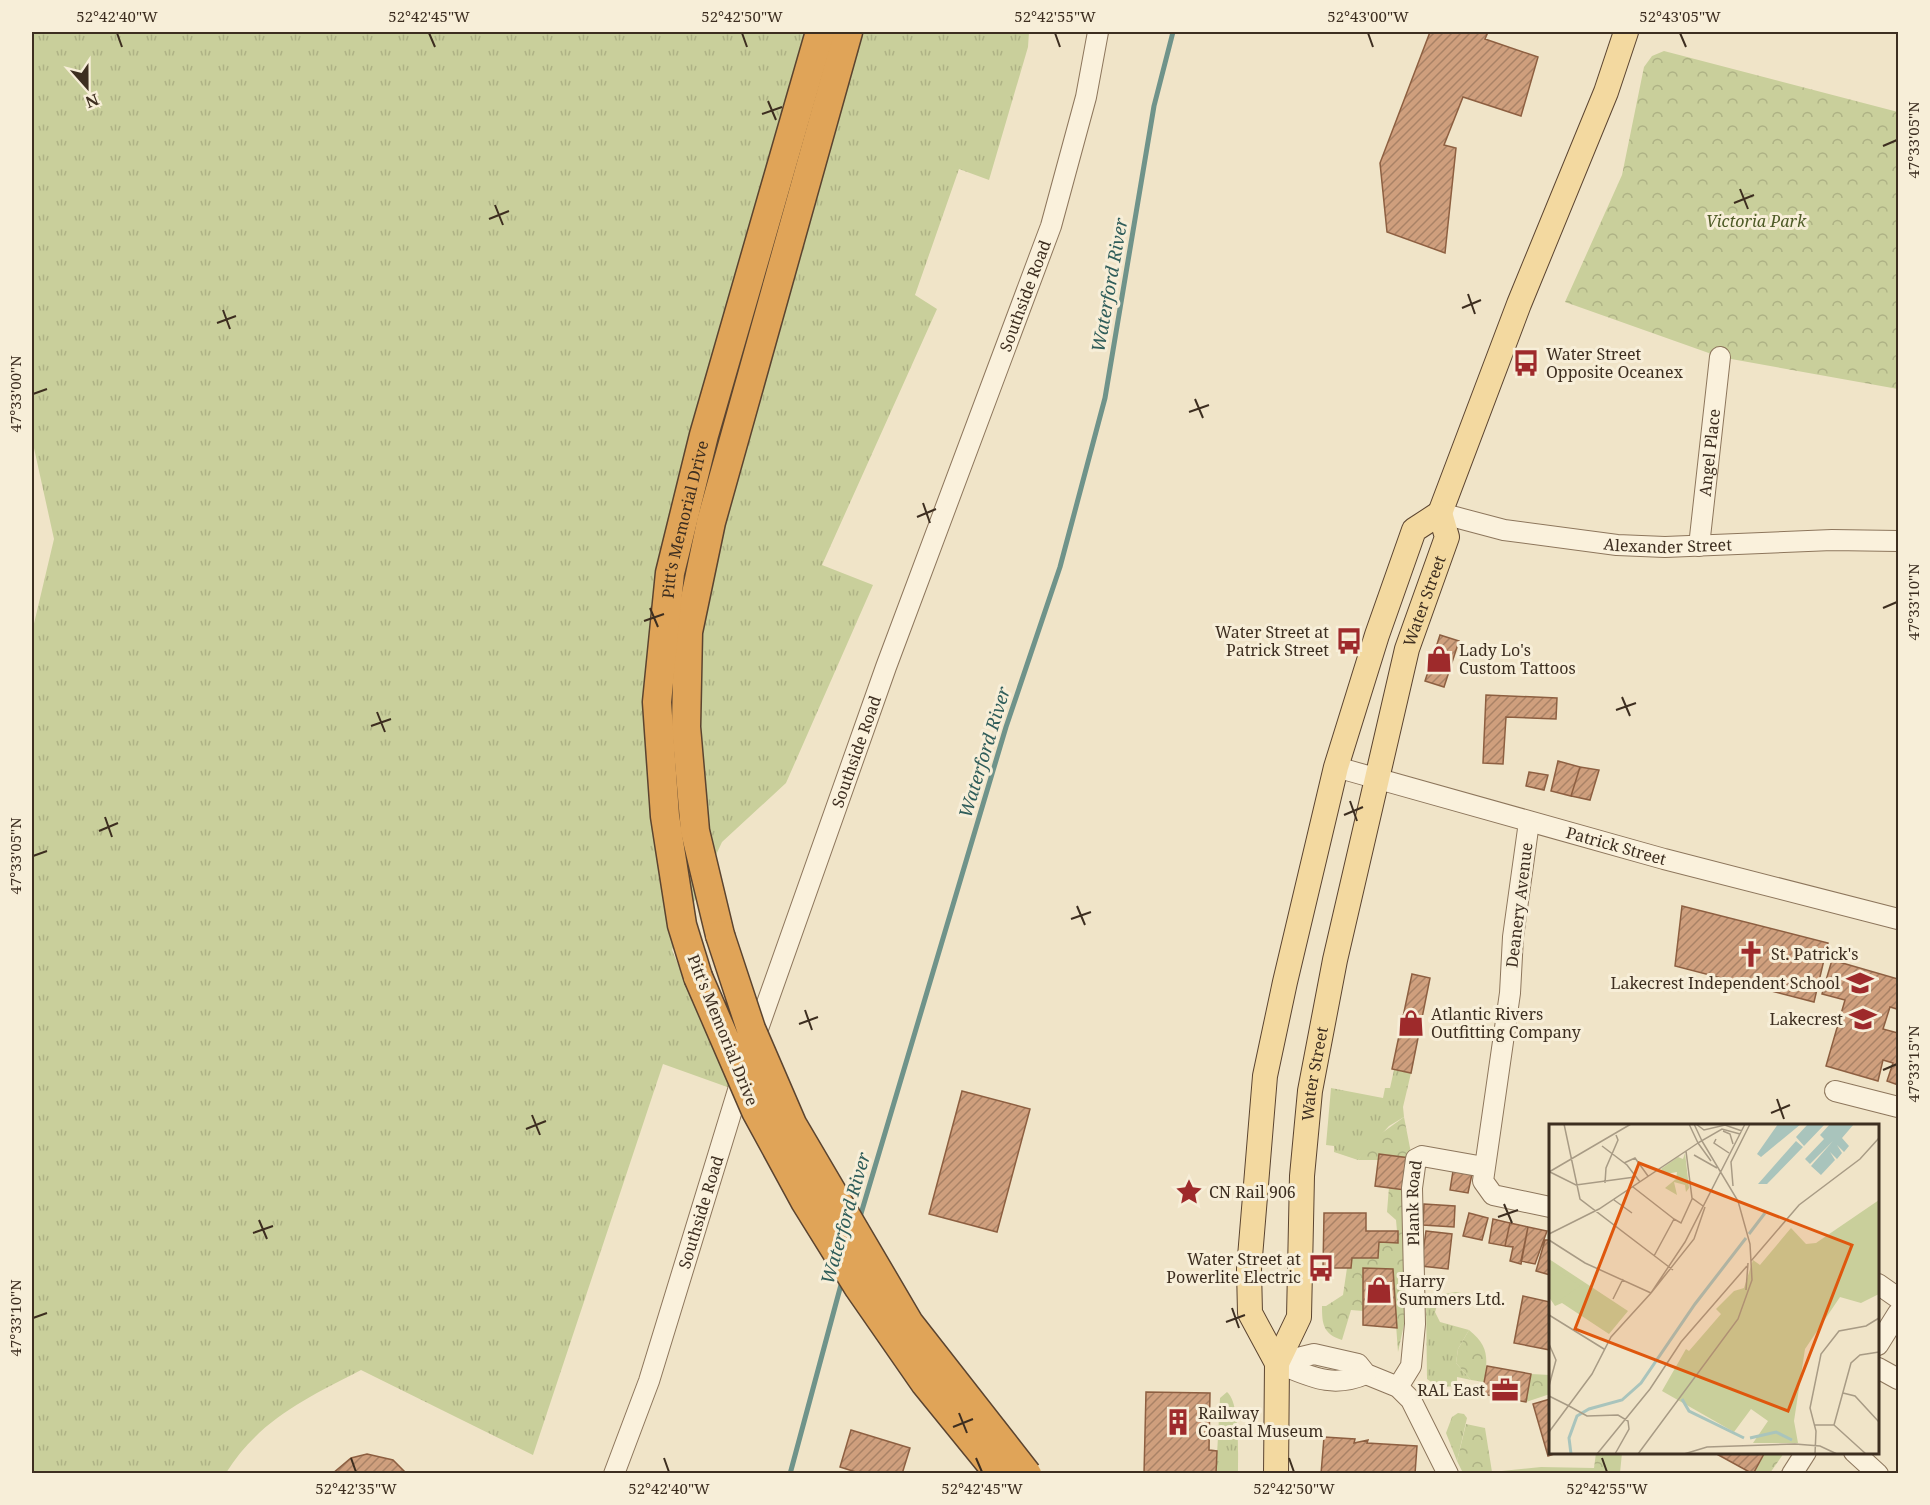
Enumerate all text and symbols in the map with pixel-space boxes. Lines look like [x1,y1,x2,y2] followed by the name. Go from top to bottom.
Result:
[76,6,158,26] text: 52°42'40"W
[388,6,470,26] text: 52°42'45"W
[701,6,783,26] text: 52°42'50"W
[1014,6,1096,26] text: 52°42'55"W
[1327,6,1409,26] text: 52°43'00"W
[1639,6,1721,26] text: 52°43'05"W
[57,57,117,117] north arrow
[82,88,102,114] text: N
[1903,101,1923,179] text: 47°33'05"N
[1706,210,1807,232] park label: Victoria Park
[1085,215,1133,354] water label: Waterford River
[994,237,1056,355] street label: Southside Road
[1546,343,1684,383] place label: Water Street Opposite Oceanex
[1511,348,1541,378] bus stop icon: Water Street Opposite Oceanex
[5,355,25,433] text: 47°33'00"N
[1694,408,1725,498] street label: Angel Place
[656,438,713,600] street label: Pitt's Memorial Drive
[1602,532,1733,558] street label: Alexander Street
[1398,552,1451,650] street label: Water Street
[1903,563,1923,641] text: 47°33'10"N
[1215,621,1329,661] place label: Water Street at Patrick Street
[1334,626,1364,656] bus stop icon: Water Street at Patrick Street
[1459,639,1576,679] place label: Lady Lo's Custom Tattoos
[1424,644,1454,674] shop icon: Lady Lo's Custom Tattoos
[953,683,1016,820] water label: Waterford River
[826,692,886,811] street label: Southside Road
[5,817,25,895] text: 47°33'05"N
[1564,821,1669,870] street label: Patrick Street
[1500,841,1538,969] street label: Deanery Avenue
[1736,939,1766,969] church icon: St. Patrick's
[1771,943,1858,965] place label: St. Patrick's
[683,951,763,1109] street label: Pitt's Memorial Drive
[1845,968,1875,998] school or university icon: Lakecrest Independent School
[1611,972,1840,994] place label: Lakecrest Independent School
[1431,1003,1582,1043] place label: Atlantic Rivers Outfitting Company
[1848,1004,1878,1034] school or university icon: Lakecrest
[1396,1008,1426,1038] shop icon: Atlantic Rivers Outfitting Company
[1770,1008,1843,1030] place label: Lakecrest
[1296,1025,1333,1122] street label: Water Street
[1903,1025,1923,1103] text: 47°33'15"N
[1549,1124,1879,1454] inset map
[815,1149,875,1287] water label: Waterford River
[673,1153,728,1271] street label: Southside Road
[1401,1158,1427,1246] street label: Plank Road
[1174,1177,1204,1207] place icon: CN Rail 906
[1209,1181,1296,1203] place label: CN Rail 906
[1166,1248,1301,1288] place label: Water Street at Powerlite Electric
[1306,1253,1336,1283] bus stop icon: Water Street at Powerlite Electric
[1399,1270,1505,1310] place label: Harry Summers Ltd.
[1364,1275,1394,1305] shop icon: Harry Summers Ltd.
[5,1279,25,1357] text: 47°33'10"N
[1490,1375,1520,1405] office icon: RAL East
[1417,1379,1485,1401] place label: RAL East
[1198,1402,1323,1442] place label: Railway Coastal Museum
[1163,1407,1193,1437] building icon: Railway Coastal Museum
[315,1478,397,1498] text: 52°42'35"W
[628,1478,710,1498] text: 52°42'40"W
[941,1478,1023,1498] text: 52°42'45"W
[1253,1478,1335,1498] text: 52°42'50"W
[1566,1478,1648,1498] text: 52°42'55"W

